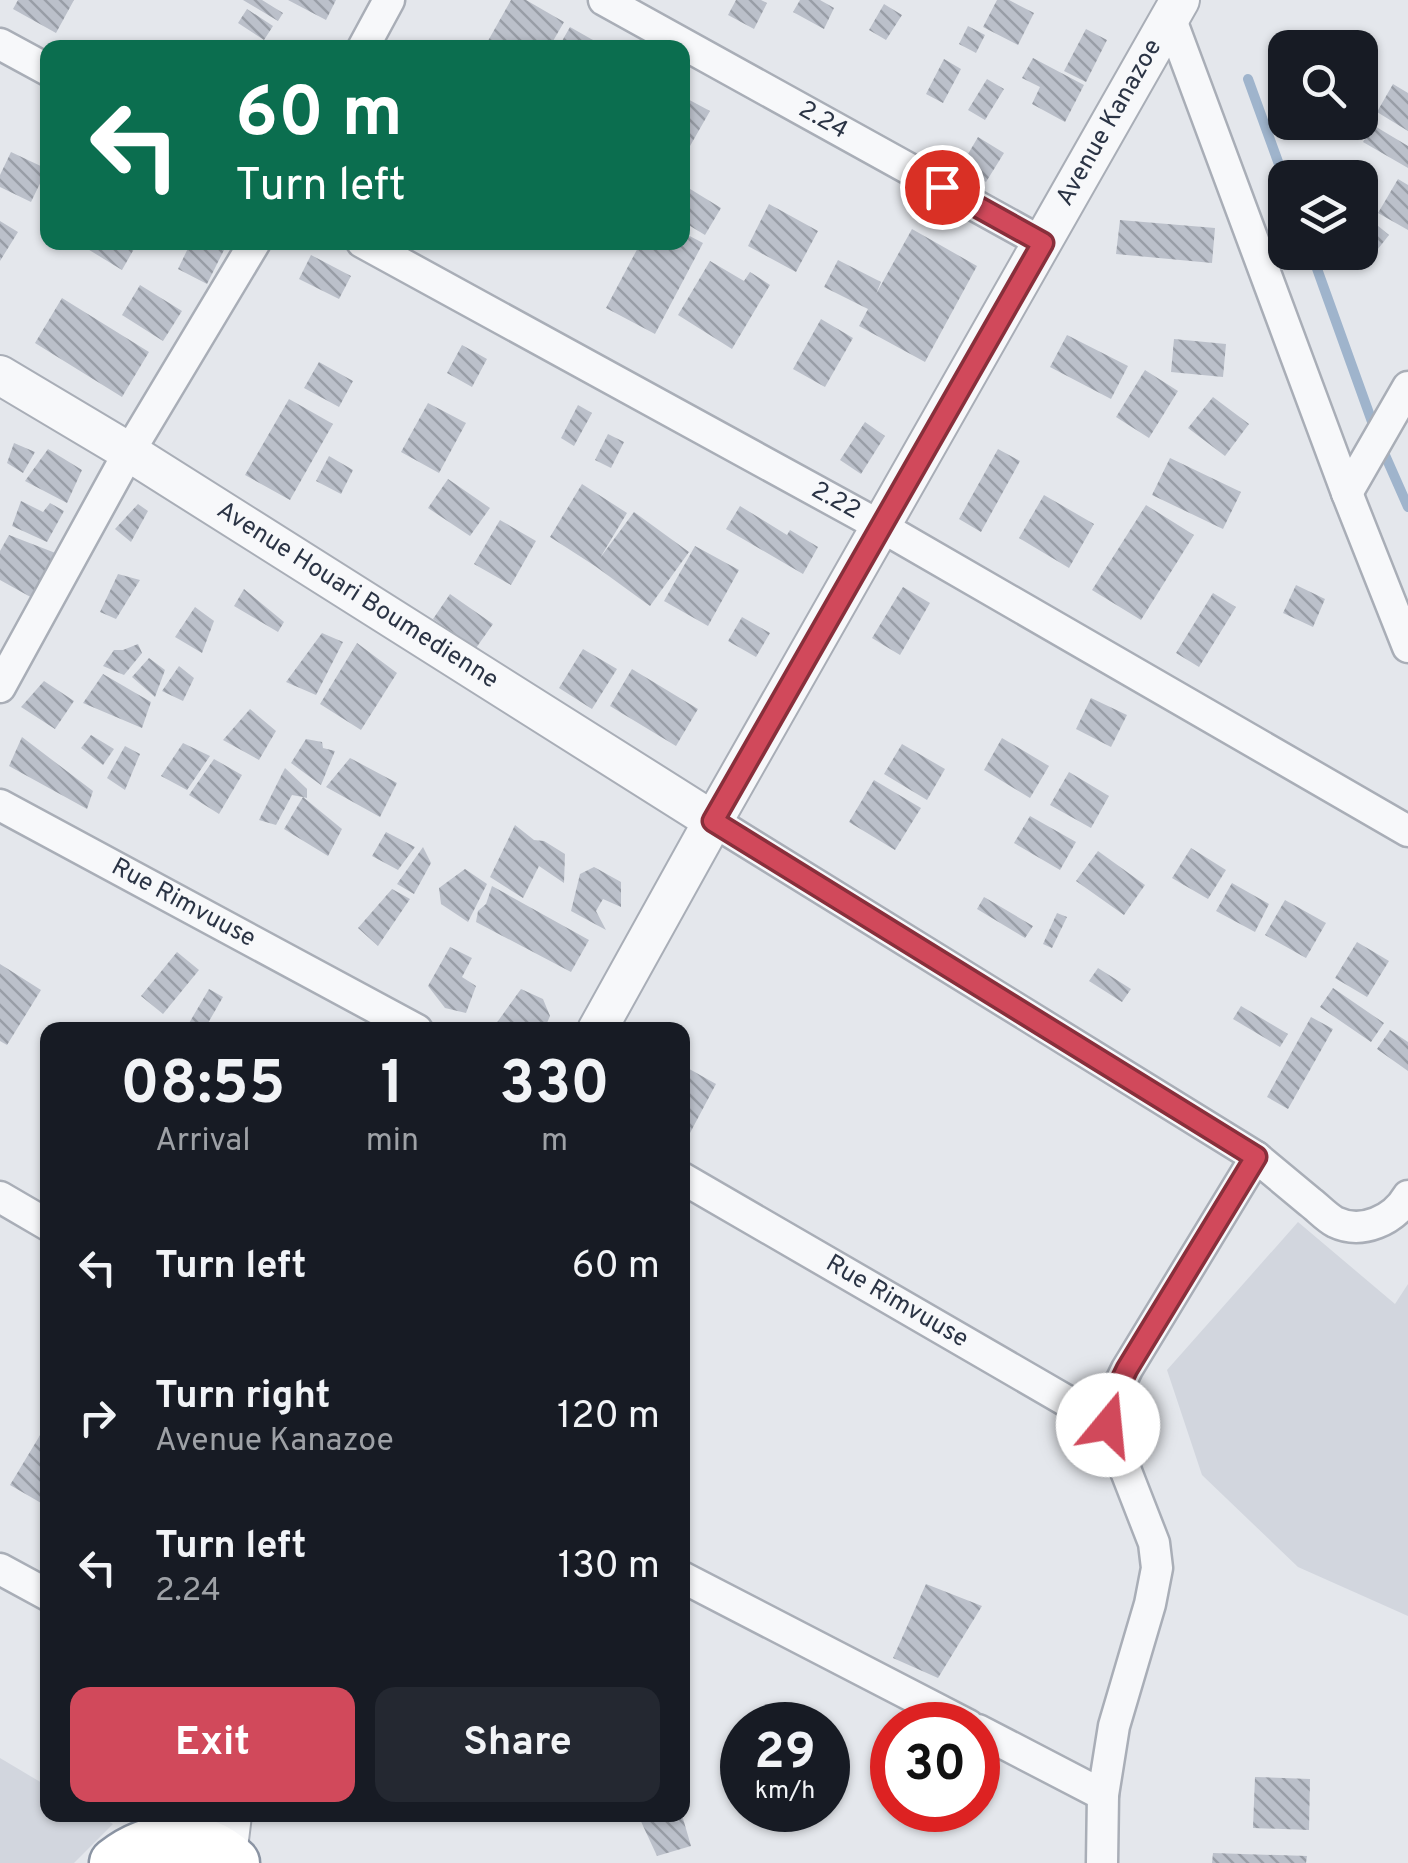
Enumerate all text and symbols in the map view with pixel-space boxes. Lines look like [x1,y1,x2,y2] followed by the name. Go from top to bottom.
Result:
[1268,30,1378,270] map controls
[1268,30,1378,140] button: search
[1050,34,1170,212] street label: Avenue Kanazoe
[235,72,403,161] text: 60 m
[70,80,200,210] icon: left
[792,95,853,148] street label: 2.24
[900,145,985,230] pin
[235,159,406,216] text: Turn left
[915,160,970,215] icon: arrive
[1268,160,1378,270] button: layers
[805,475,866,528] street label: 2.22
[210,495,504,697] street label: Avenue Houari Boumedienne
[105,852,261,956] street label: Rue Rimvuuse
[120,1049,285,1125] text: 08:55
[380,1049,404,1125] text: 1
[499,1049,610,1125] text: 330
[155,1122,251,1162] text: Arrival
[366,1122,419,1162] text: min
[541,1122,568,1162] text: m
[70,1240,125,1295] icon: left
[155,1243,307,1292] text: Turn left
[572,1243,660,1292] text: 60 m
[819,1249,974,1356] street label: Rue Rimvuuse
[155,1373,330,1422] text: Turn right
[1056,1373,1160,1477] position arrow
[70,1390,125,1445] icon: right
[557,1393,660,1442] text: 120 m
[155,1422,394,1462] text: Avenue Kanazoe
[155,1523,307,1572] text: Turn left
[70,1540,125,1595] icon: left
[558,1543,660,1592] text: 130 m
[155,1572,221,1612] text: 2.24
[70,1687,355,1802] button: Exit
[375,1687,660,1802] button: Share
[870,1702,1000,1832] speed limit sign: 30
[754,1723,816,1786] text: 29
[755,1776,815,1808] text: km/h

